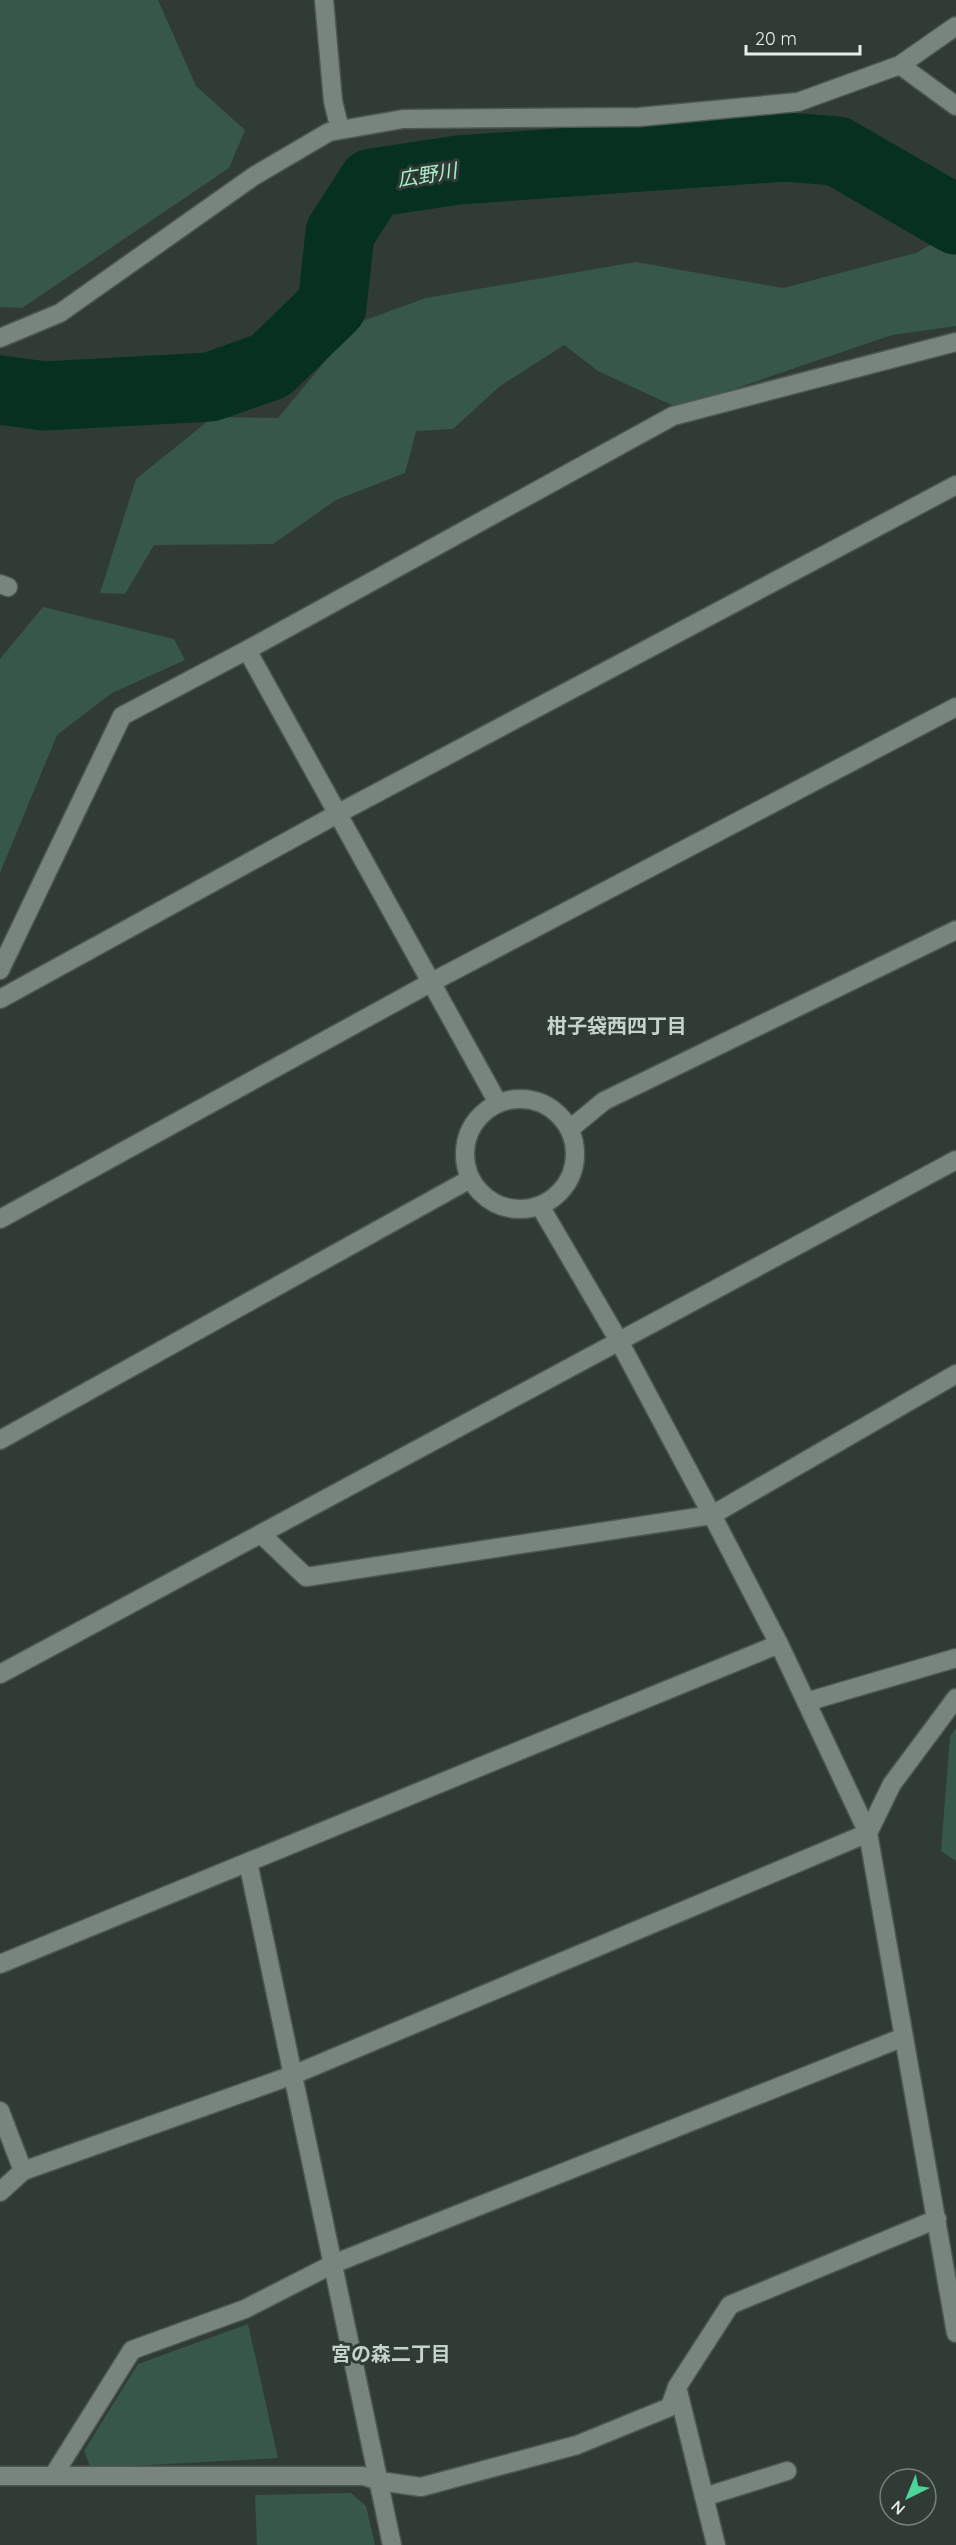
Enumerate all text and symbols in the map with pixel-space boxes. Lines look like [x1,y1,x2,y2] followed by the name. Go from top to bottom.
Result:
[746,18,860,56] scale bar
[755,27,797,50] text: 20 m
[395,157,460,192] water label: 広野川
[547,1013,687,1038] district label: 柑子袋西四丁目
[331,2341,451,2366] district label: 宮の森二丁目
[878,2467,938,2527] north arrow
[887,2497,909,2519] text: N

